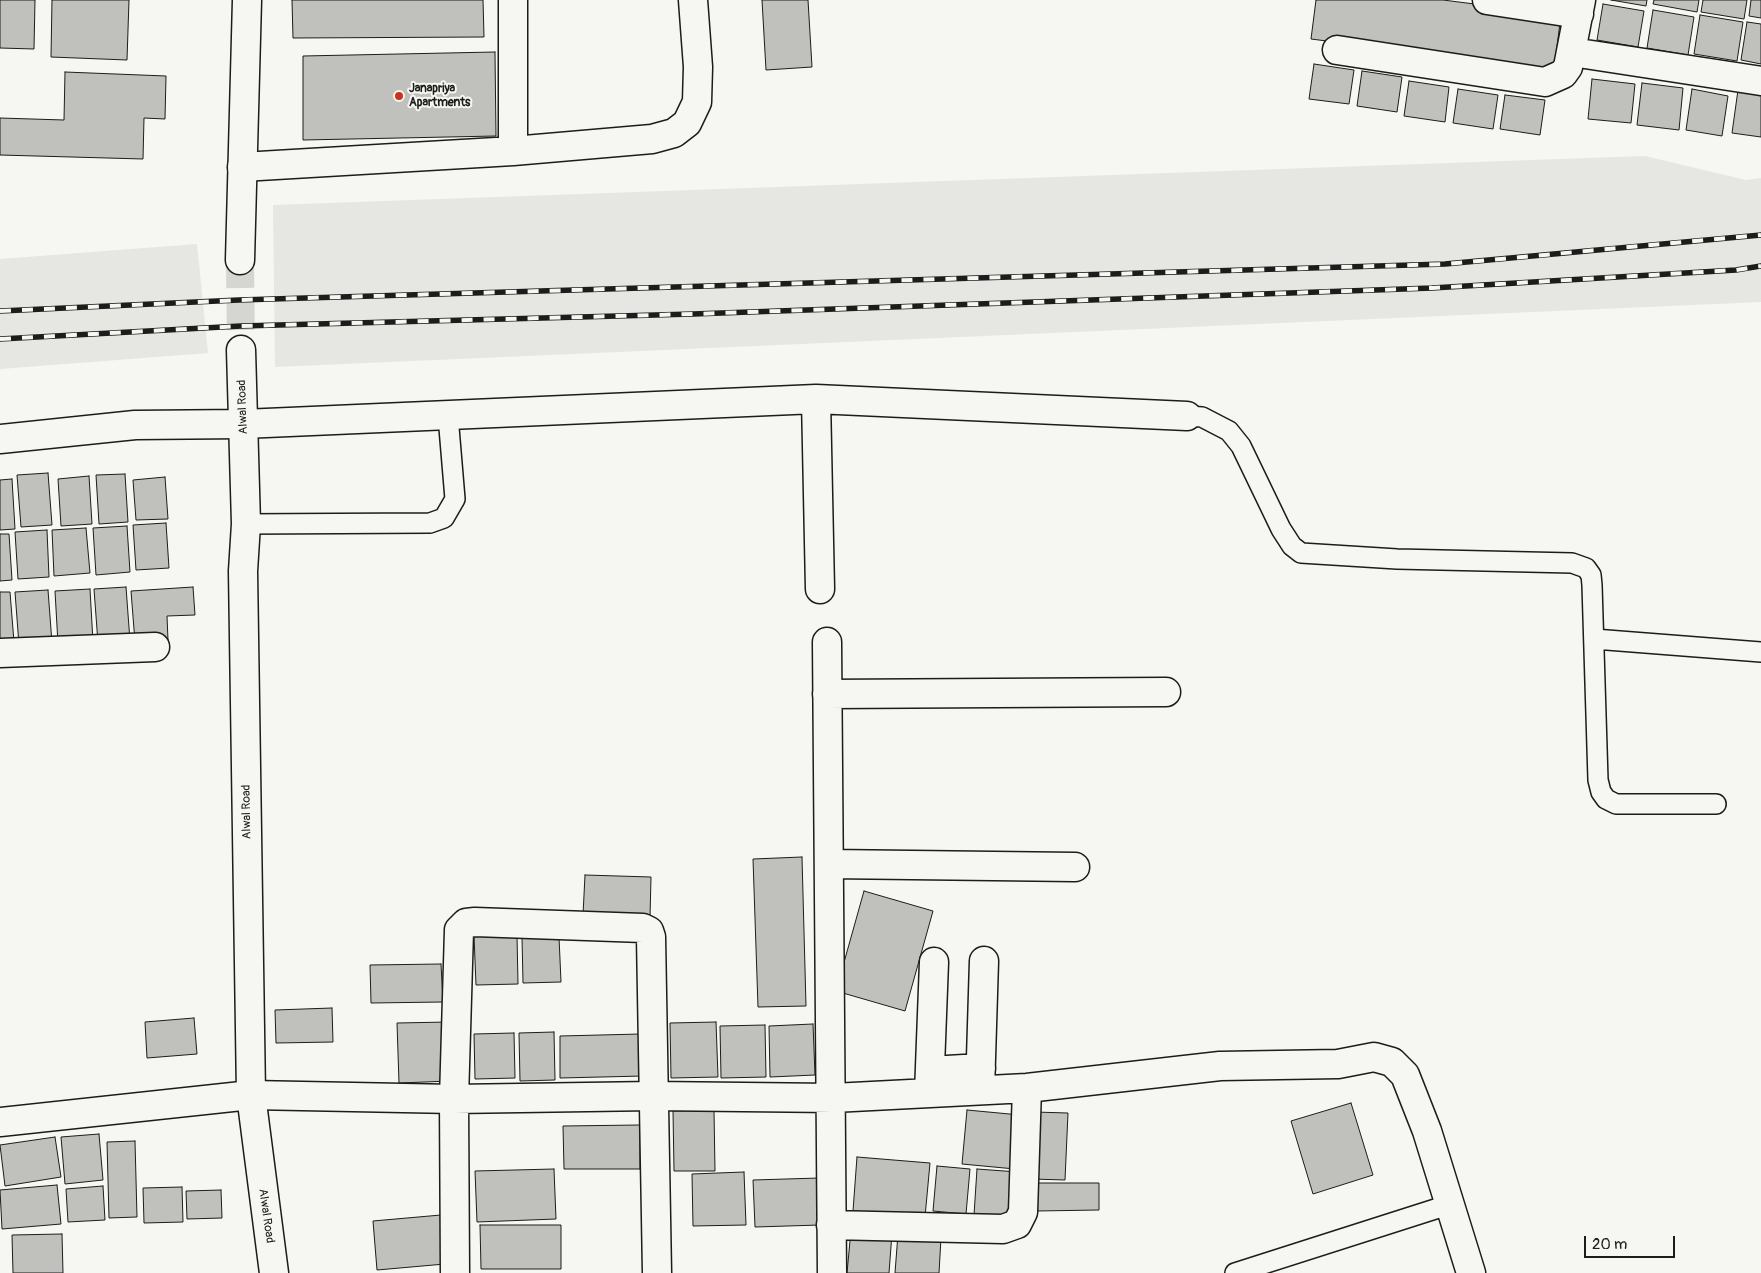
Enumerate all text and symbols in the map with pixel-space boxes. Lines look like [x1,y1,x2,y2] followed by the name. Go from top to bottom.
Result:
[409,82,470,110] place label: Janapriya Apartments
[393,90,405,102] marker: Janapriya Apartments
[235,379,251,435] street label: Alwal Road
[239,785,255,839] street label: Alwal Road
[255,1188,277,1244] street label: Alwal Road
[1586,1226,1677,1258] scale bar
[1592,1235,1627,1254] text: 20 m

